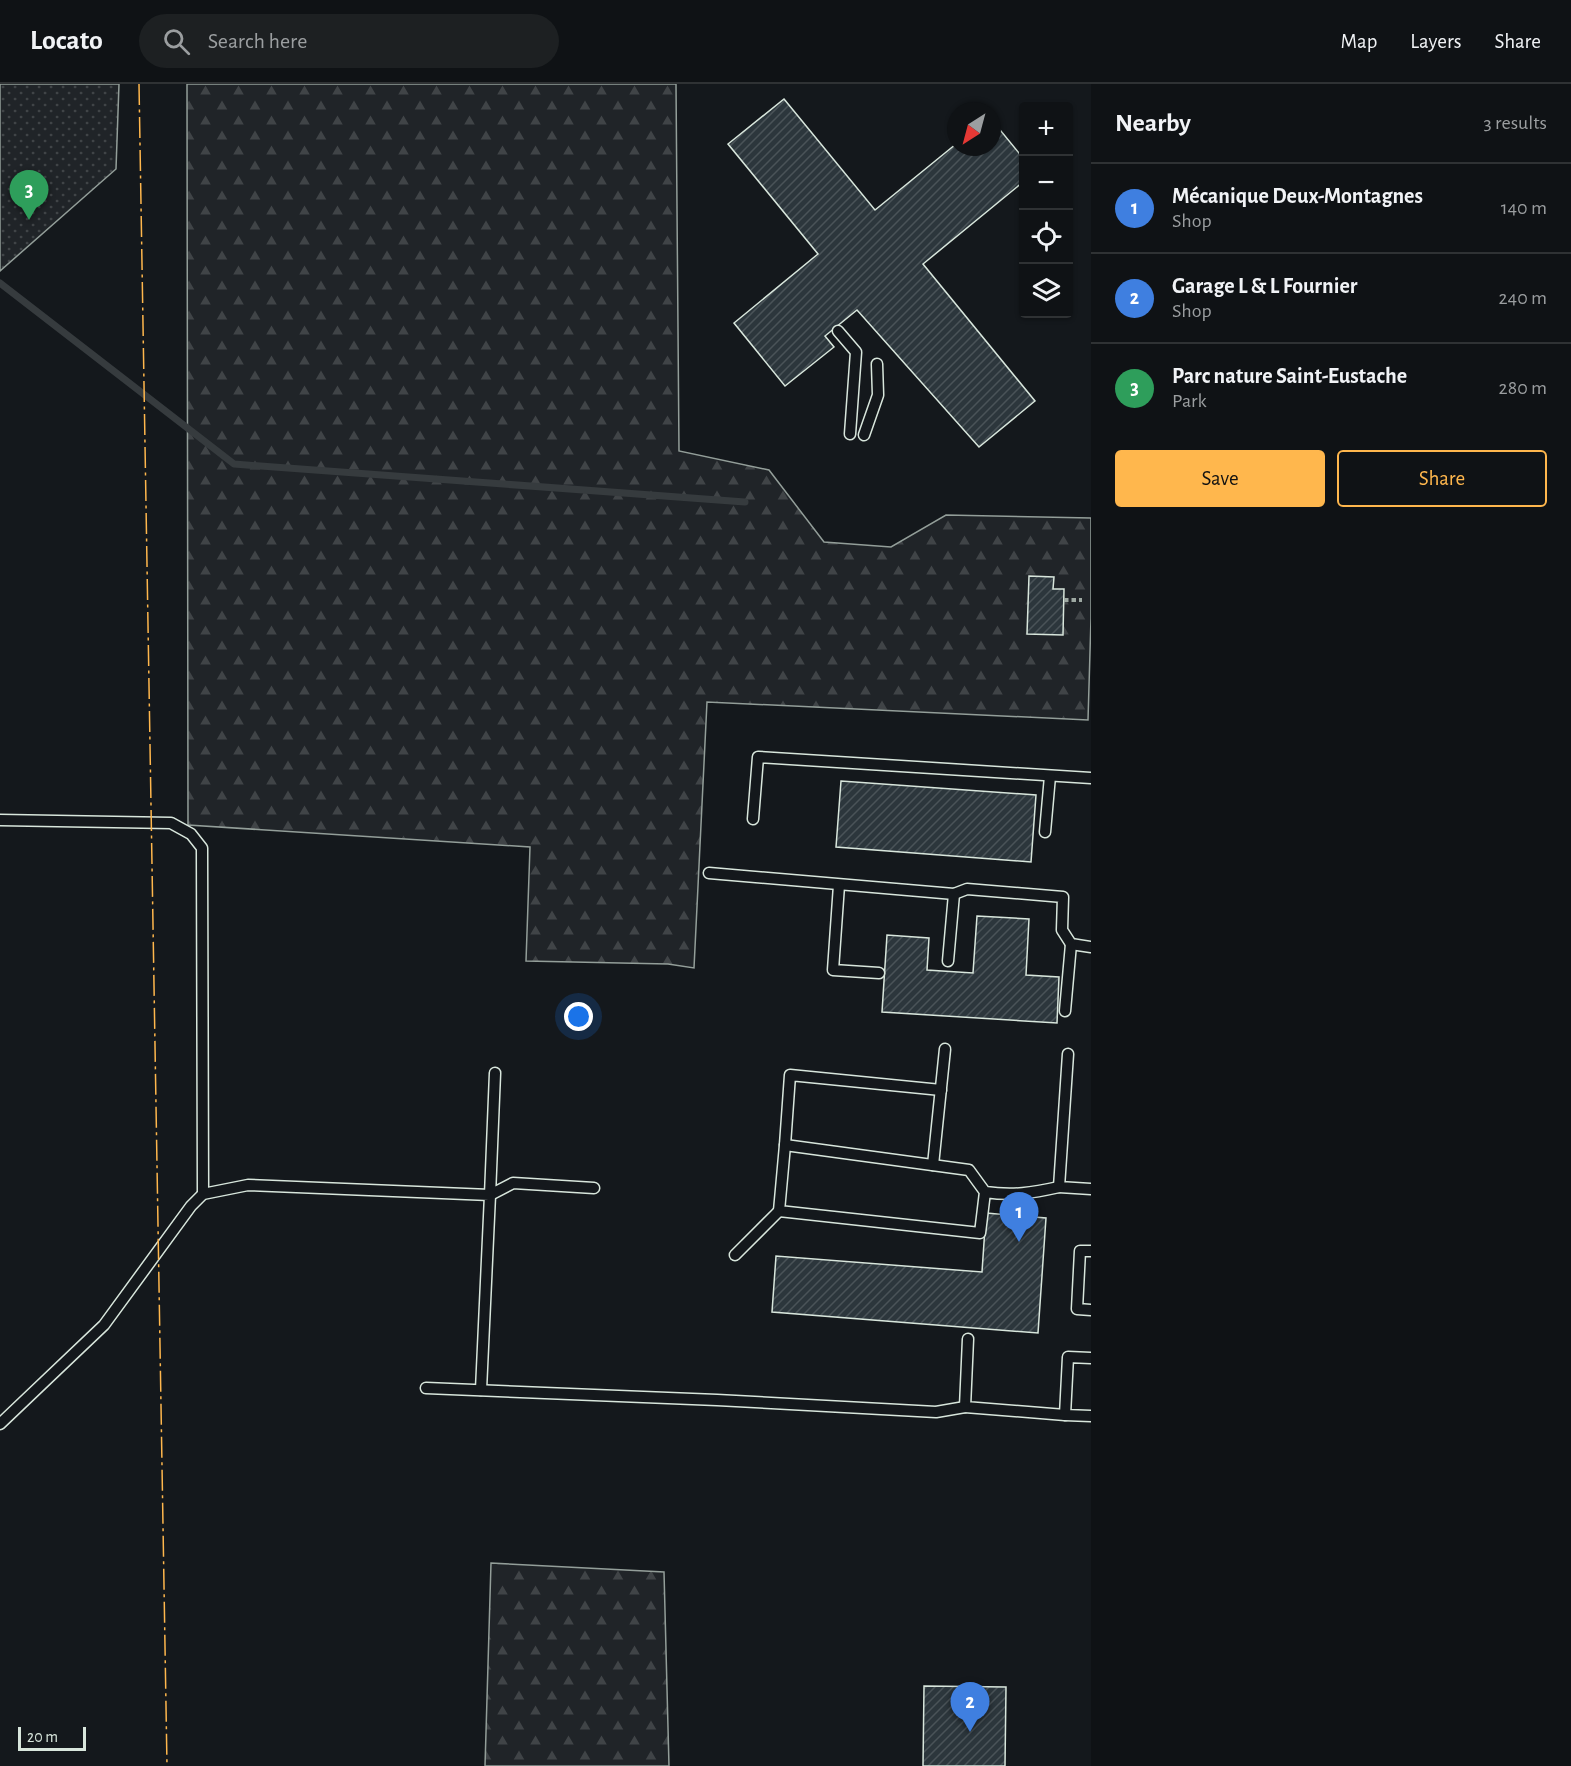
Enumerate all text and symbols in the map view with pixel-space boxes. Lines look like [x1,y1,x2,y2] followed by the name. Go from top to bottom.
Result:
[139,14,559,68] search box
[160,25,193,58] icon: search
[30,27,103,55] text: Locato
[208,30,307,52] text: Search here
[1341,31,1377,52] text: Map
[1410,31,1461,52] text: Layers
[1494,31,1541,52] text: Share
[947,102,1001,156] north arrow
[1019,102,1073,318] map controls
[1019,102,1073,156] button: +
[1115,110,1191,136] text: Nearby
[1483,113,1547,133] text: 3 results
[1019,156,1073,210] button: −
[9,170,48,220] pin: 3
[1172,185,1423,207] text: Mécanique Deux-Montagnes
[1131,198,1138,218] text: 1
[1501,198,1547,218] text: 140 m
[1019,210,1073,264] button: locate
[1172,211,1212,231] text: Shop
[1019,264,1073,318] button: layers
[1172,275,1357,297] text: Garage L & L Fournier
[1130,288,1139,308] text: 2
[1498,288,1547,308] text: 240 m
[1172,301,1212,321] text: Shop
[1172,365,1407,387] text: Parc nature Saint-Eustache
[1130,378,1139,398] text: 3
[1499,378,1547,398] text: 280 m
[1172,391,1207,411] text: Park
[1115,450,1325,507] button: Save
[1337,450,1547,507] button: Share
[564,1002,593,1031] your location
[1000,1192,1038,1242] pin: 1
[950,1682,990,1732] pin: 2
[18,1724,86,1752] scale bar
[27,1729,58,1745] text: 20 m

